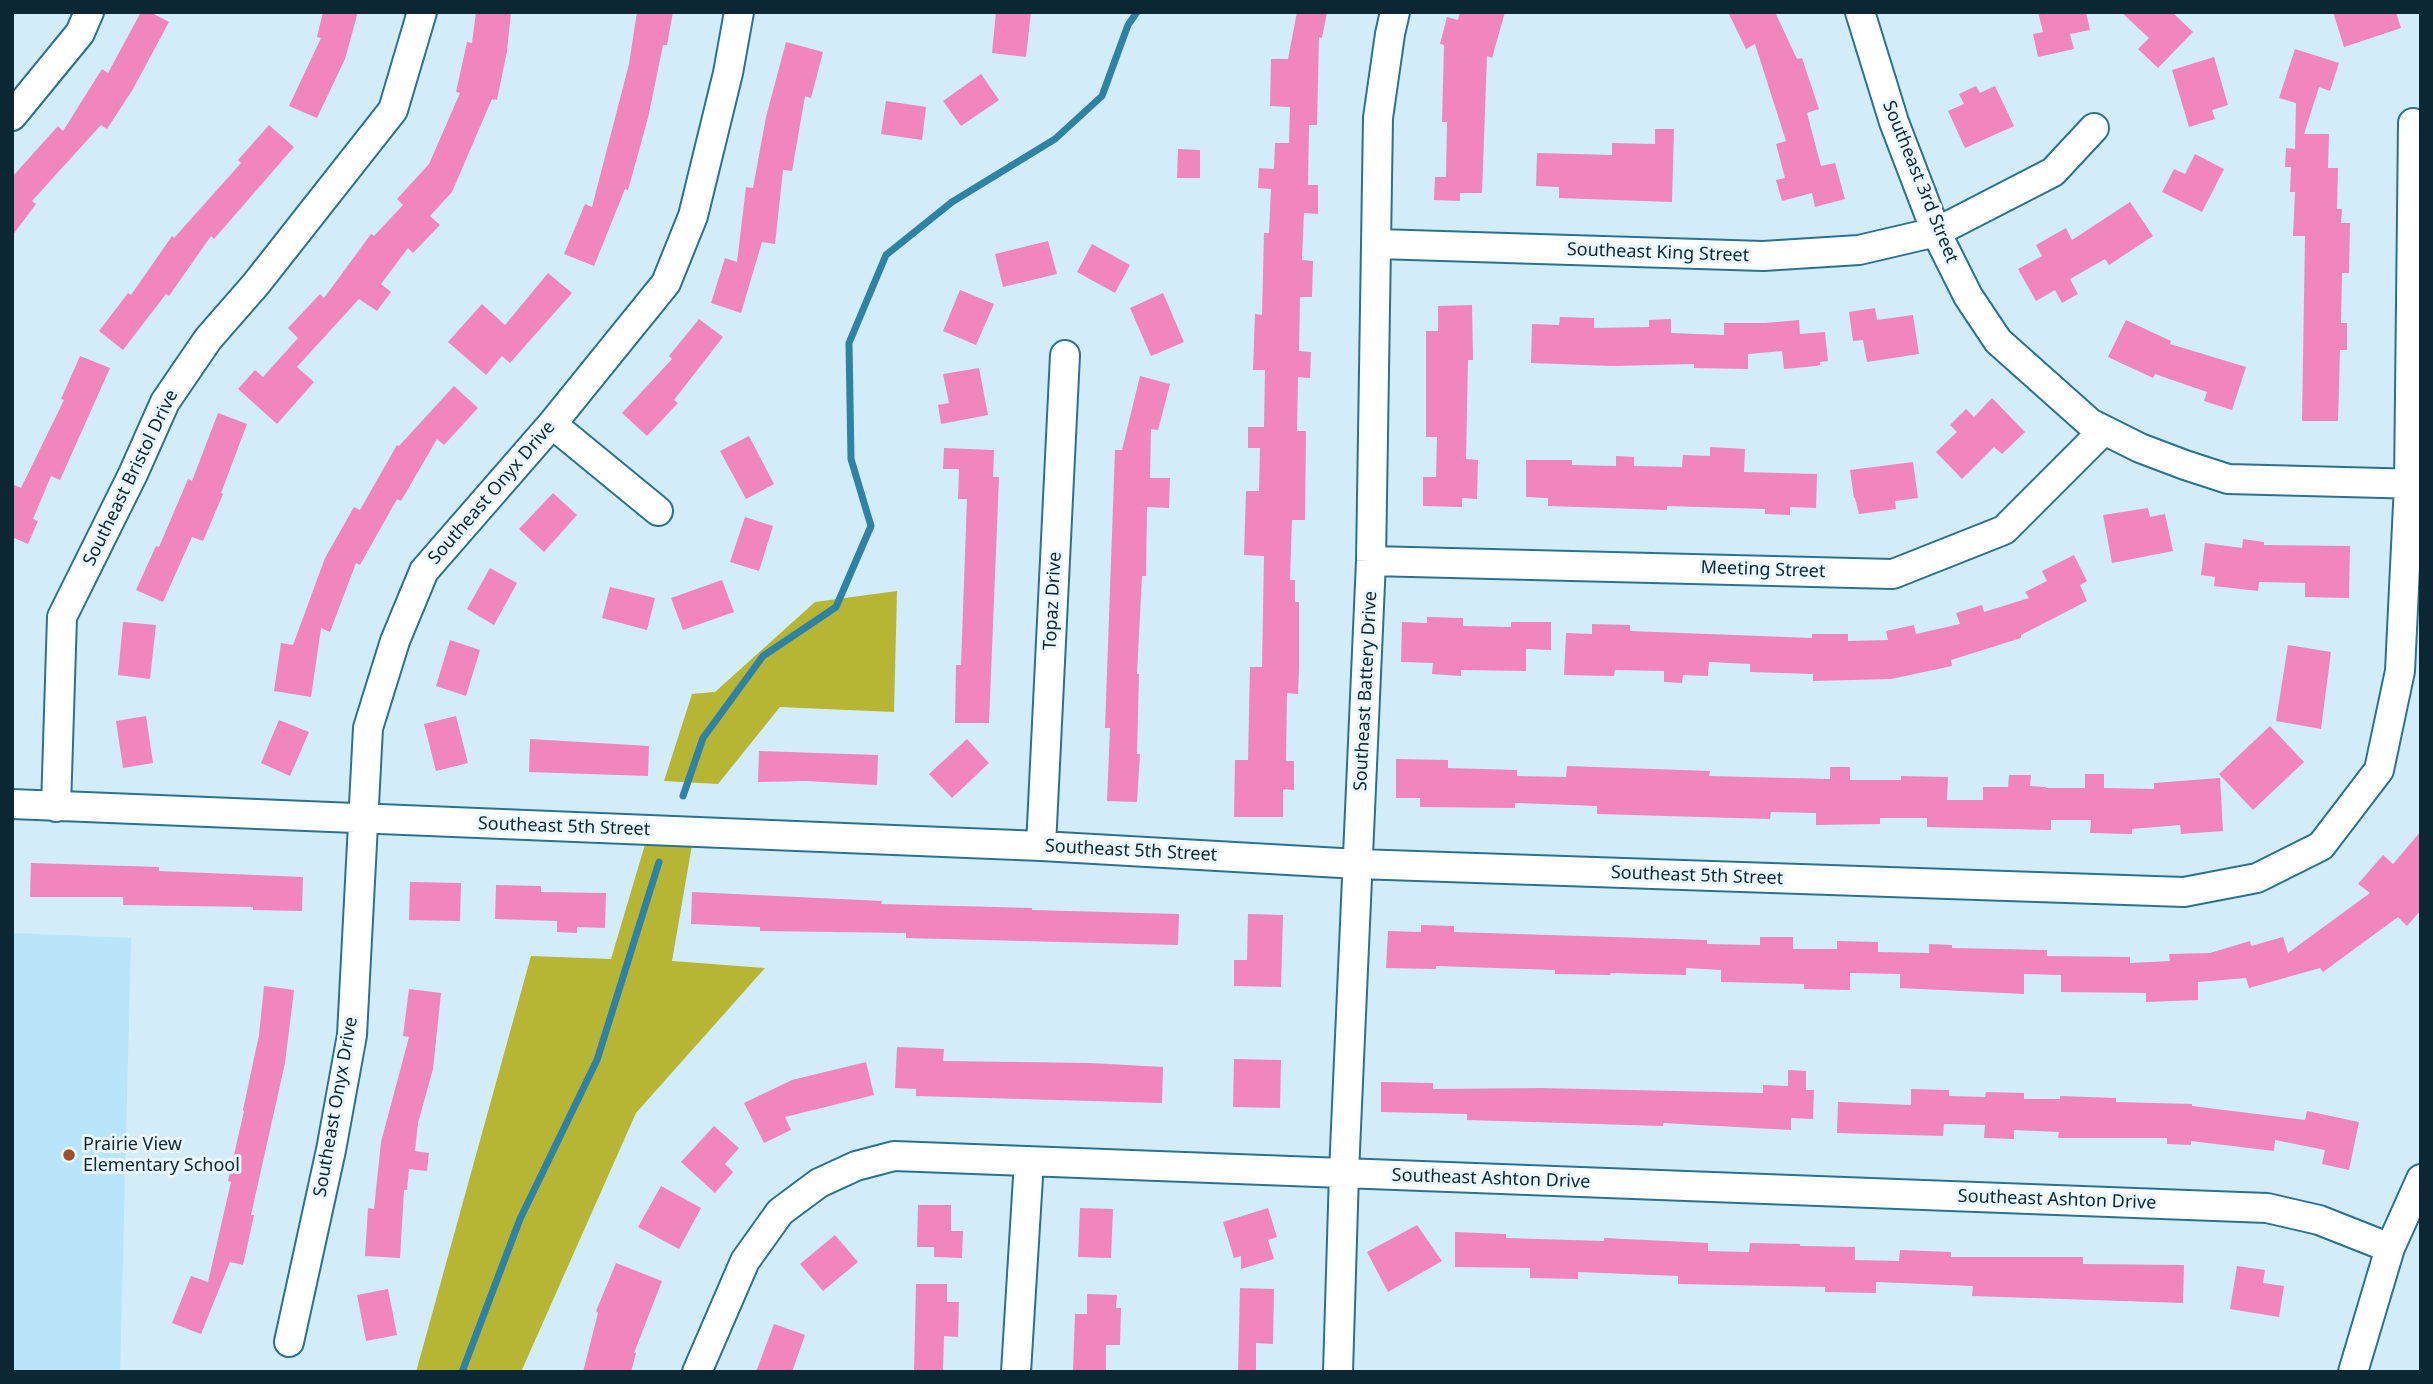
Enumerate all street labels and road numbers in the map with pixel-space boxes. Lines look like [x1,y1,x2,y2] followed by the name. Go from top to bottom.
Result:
[1878,98,1962,266] street label: Southeast 3rd Street
[1566,239,1750,267] street label: Southeast King Street
[79,386,183,570] street label: Southeast Bristol Drive
[424,417,560,569] street label: Southeast Onyx Drive
[1040,551,1066,651] street label: Topaz Drive
[1700,557,1826,583] street label: Meeting Street
[1350,590,1382,792] street label: Southeast Battery Drive
[477,813,651,841] street label: Southeast 5th Street
[1044,836,1218,866] street label: Southeast 5th Street
[1610,862,1784,890] street label: Southeast 5th Street
[310,1015,362,1199] street label: Southeast Onyx Drive
[1391,1165,1591,1193] street label: Southeast Ashton Drive
[1957,1186,2157,1214] street label: Southeast Ashton Drive

